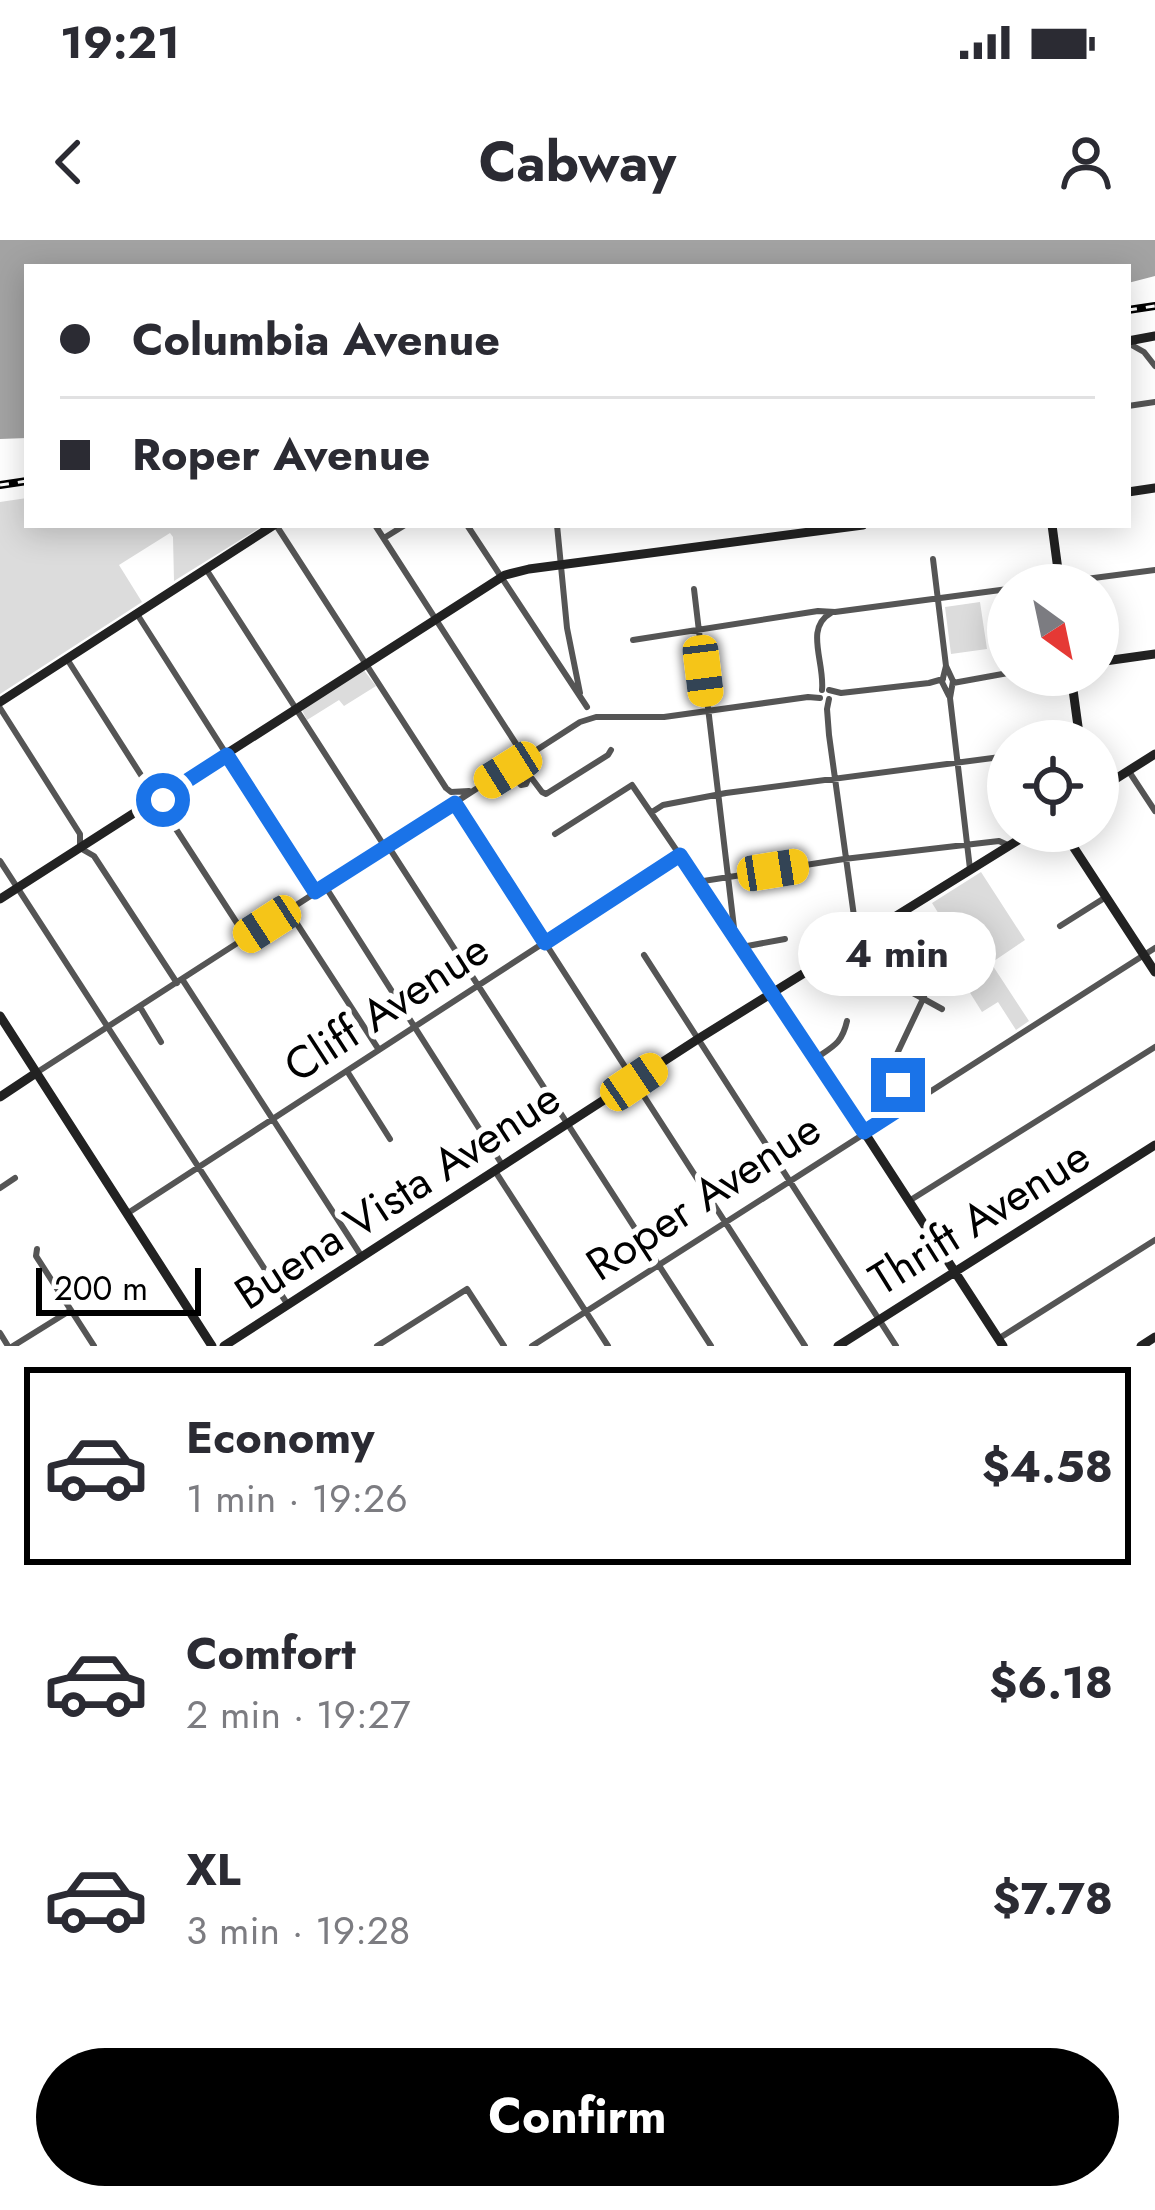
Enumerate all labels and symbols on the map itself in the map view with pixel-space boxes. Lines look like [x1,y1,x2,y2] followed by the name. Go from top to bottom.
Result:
[987,564,1119,696] north arrow
[681,633,725,709] car
[468,736,548,804] car
[136,773,190,827] route start
[735,847,811,893] car
[227,889,307,959] car
[799,911,997,995] callout: 4 min
[271,917,501,1098] street label: Cliff Avenue
[594,1047,674,1117] car
[871,1058,925,1112] route end
[222,1066,573,1325] street label: Buena Vista Avenue
[573,1096,833,1297] street label: Roper Avenue
[856,1124,1102,1311] street label: Thrift Avenue
[36,1262,201,1315] scale bar

